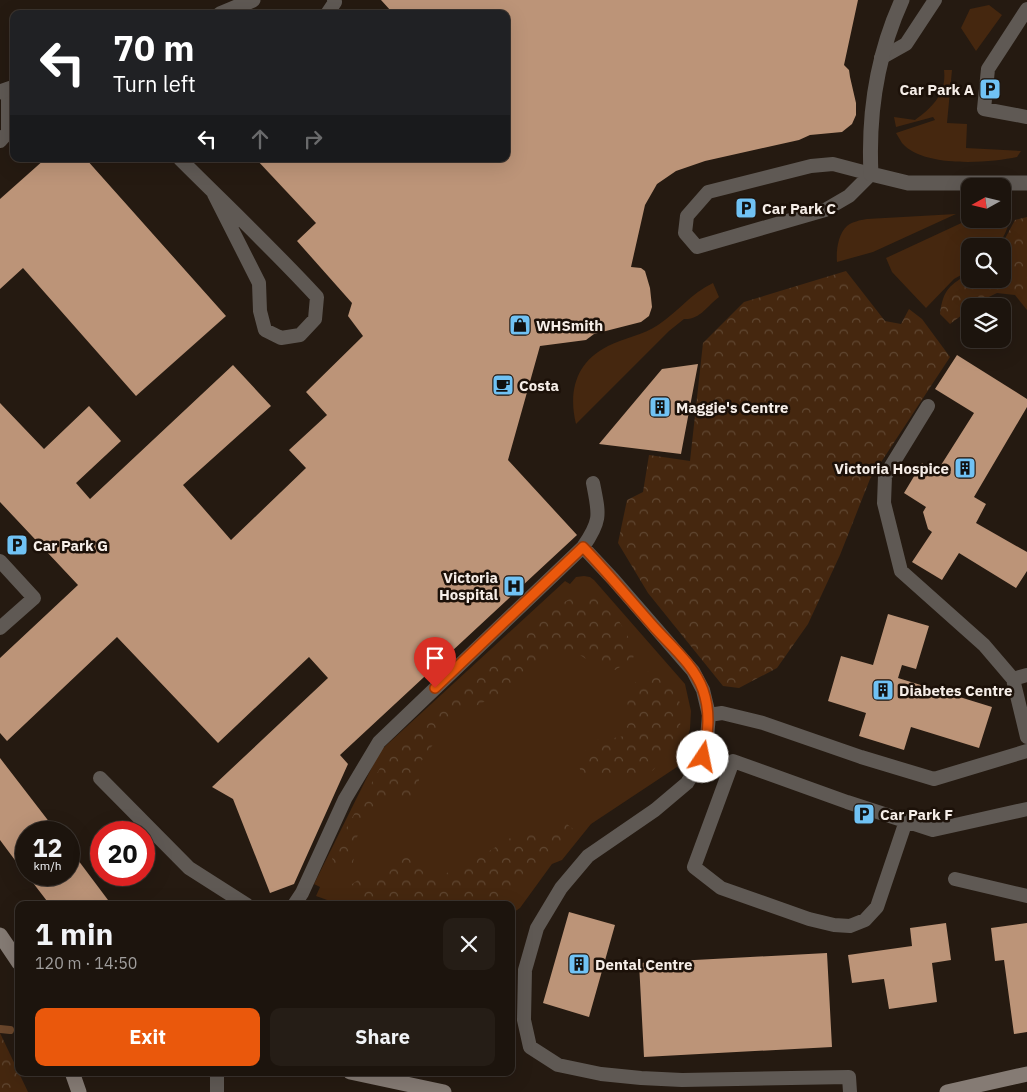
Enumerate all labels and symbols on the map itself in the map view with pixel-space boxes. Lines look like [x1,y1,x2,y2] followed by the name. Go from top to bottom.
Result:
[978,77,1002,101] parking icon: Car Park A
[899,80,974,99] place label: Car Park A
[961,178,1011,228] north arrow
[734,196,758,220] parking icon: Car Park C
[762,199,836,218] place label: Car Park C
[508,313,532,337] shop icon: WHSmith
[536,316,603,335] place label: WHSmith
[491,373,515,397] cafe icon: Costa
[519,376,559,395] place label: Costa
[648,395,672,419] building icon: Maggie's Centre
[676,398,788,417] place label: Maggie's Centre
[953,456,977,480] building icon: Victoria Hospice
[834,459,949,478] place label: Victoria Hospice
[5,533,29,557] parking icon: Car Park G
[33,536,108,555] place label: Car Park G
[439,568,498,604] place label: Victoria Hospital
[502,574,526,598] hospital icon: Victoria Hospital
[414,637,456,688] pin
[871,678,895,702] building icon: Diabetes Centre
[899,681,1012,700] place label: Diabetes Centre
[676,730,728,782] position arrow
[852,802,876,826] parking icon: Car Park F
[880,805,953,824] place label: Car Park F
[90,821,155,886] speed limit sign: 20
[567,952,591,976] building icon: Dental Centre
[595,955,693,974] place label: Dental Centre

